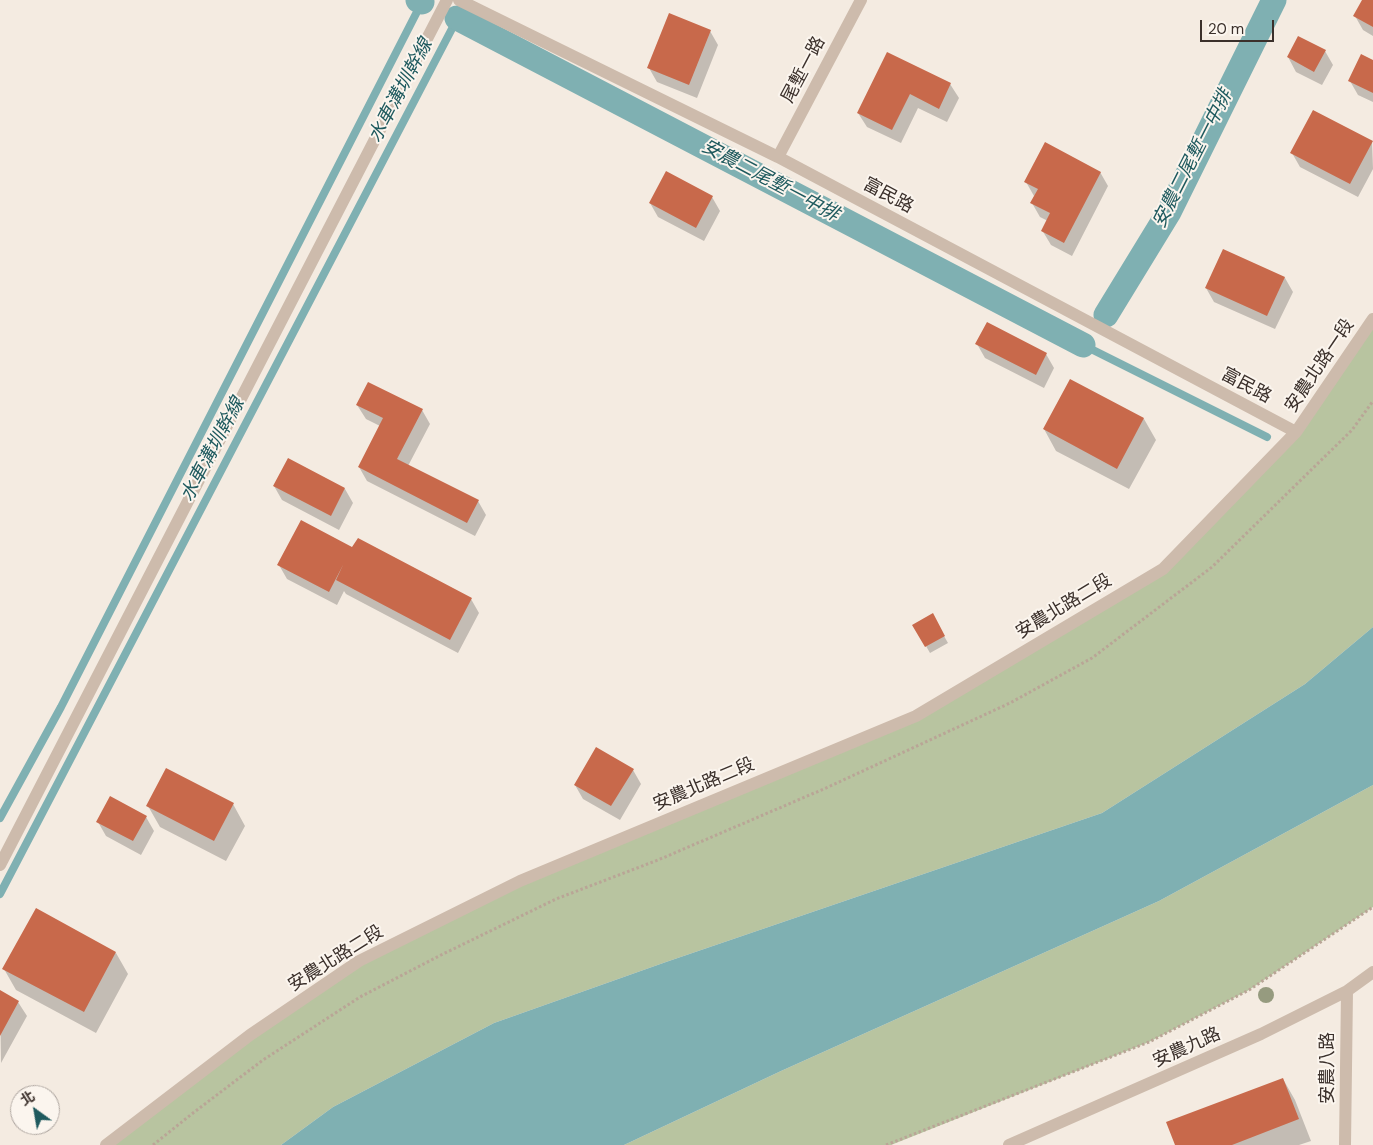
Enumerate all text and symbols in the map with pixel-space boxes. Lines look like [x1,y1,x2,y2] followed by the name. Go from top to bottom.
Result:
[1203,10,1277,42] scale bar
[1208,19,1244,39] text: 20 m
[778,33,830,107] street label: 尾塹一路
[364,35,438,147] water label: 水車溝圳幹線
[1148,86,1238,232] water label: 安農二尾塹一中排
[698,135,842,227] water label: 安農二尾塹一中排
[859,174,917,218] street label: 富民路
[1281,315,1359,417] street label: 安農北路一段
[1217,364,1275,408] street label: 富民路
[176,394,250,506] water label: 水車溝圳幹線
[1012,570,1116,644] street label: 安農北路二段
[650,754,758,816] street label: 安農北路二段
[284,921,388,997] street label: 安農北路二段
[1150,1023,1224,1073] street label: 安農九路
[1317,1032,1339,1104] street label: 安農八路
[10,1085,60,1135] north arrow
[17,1087,38,1109] text: 北

